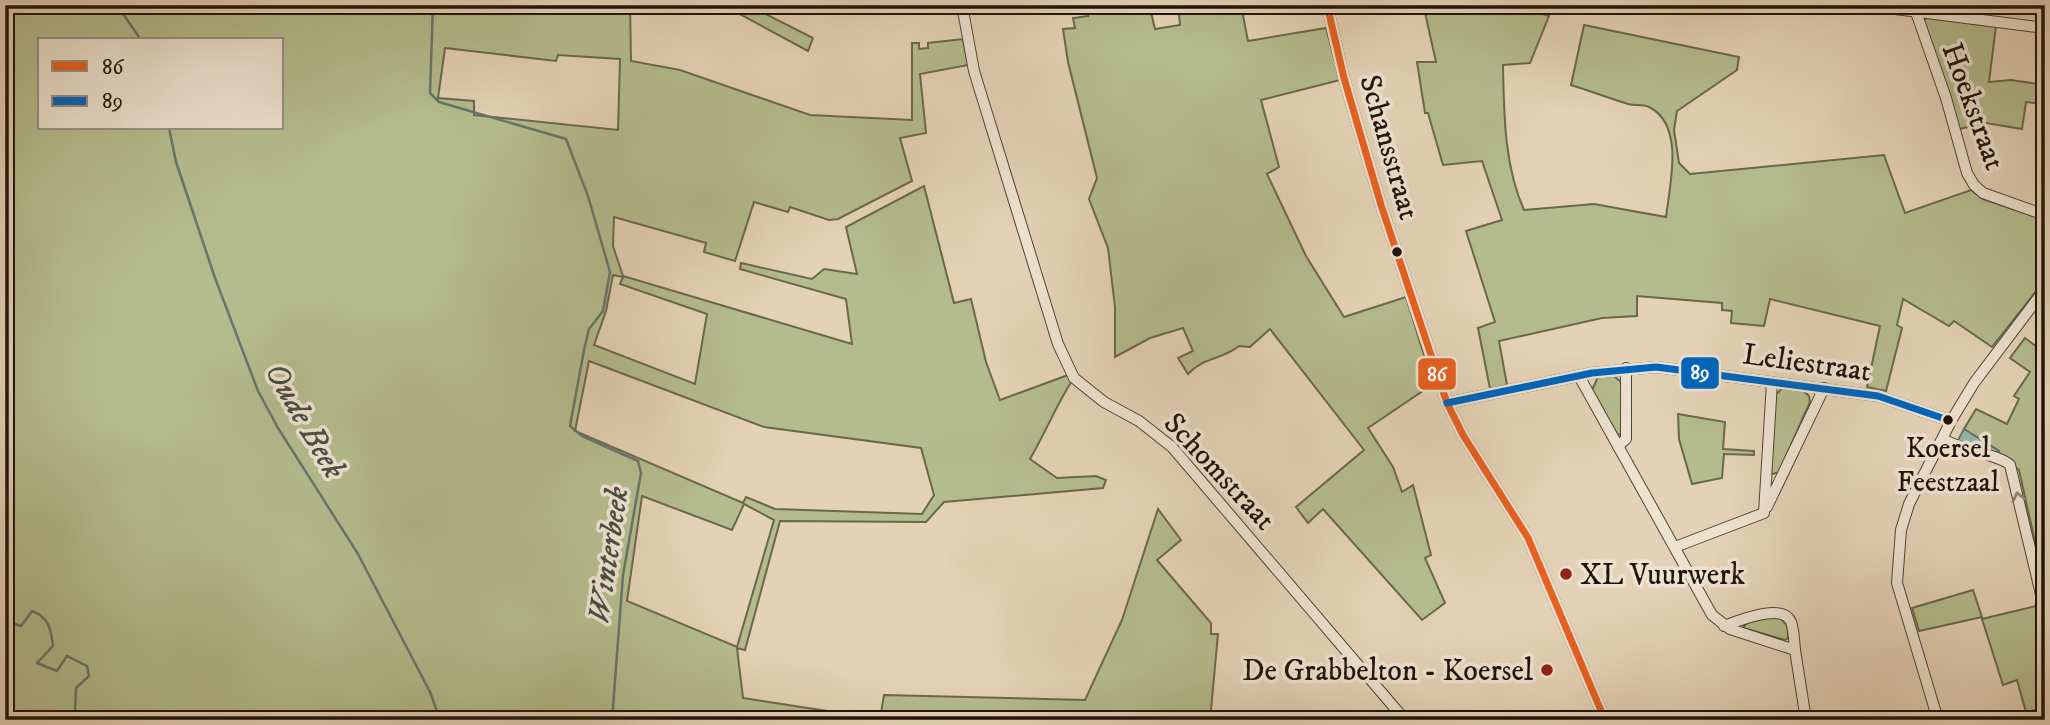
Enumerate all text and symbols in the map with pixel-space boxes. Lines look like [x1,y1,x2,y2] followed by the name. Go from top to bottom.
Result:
[38,38,284,130] legend
[1933,38,2013,175] street label: Hoekstraat
[102,55,125,81] text: 86
[1350,71,1427,224] street label: Schansstraat
[102,89,123,115] text: 89
[1390,245,1404,259] unlabelled marker
[1740,336,1873,391] street label: Leliestraat
[255,356,354,487] water label: Oude Beek
[1680,356,1720,390] line badge: 89
[1417,357,1457,391] line badge: 86
[1691,362,1710,385] text: 89
[1427,364,1448,387] text: 86
[1155,406,1283,539] street label: Schomstraat
[1941,413,1955,427] marker: Koersel Feestzaal
[1897,431,2000,500] place label: Koersel Feestzaal
[580,484,638,626] water label: Winterbeek
[2012,491,2026,503] one-way arrow
[1580,557,1745,594] place label: XL Vuurwerk
[1558,566,1574,582] marker: XL Vuurwerk
[1242,653,1533,690] place label: De Grabbelton - Koersel
[1539,662,1555,678] marker: De Grabbelton - Koersel

